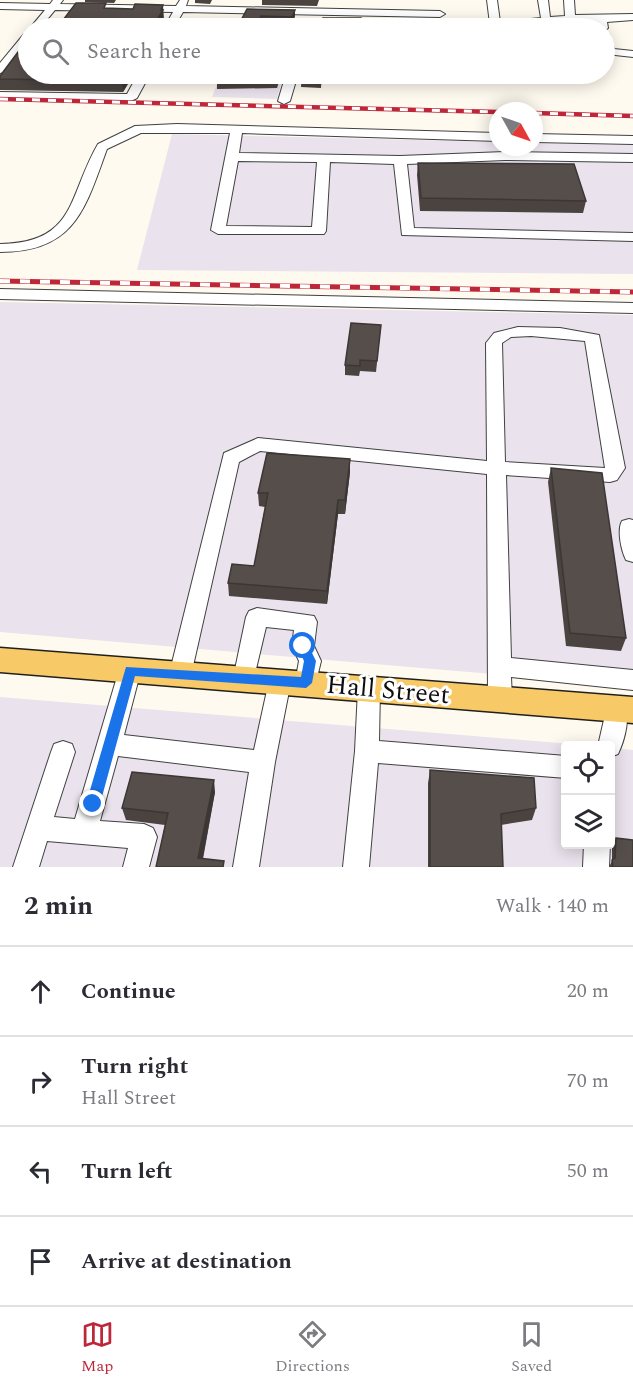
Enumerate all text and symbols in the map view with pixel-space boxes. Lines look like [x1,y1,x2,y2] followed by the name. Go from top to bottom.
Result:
[18,18,615,84] search box
[39,35,72,68] icon: search
[87,35,201,68] text: Search here
[489,102,543,156] north arrow
[289,632,315,658] route start
[325,665,451,715] street label: Hall Street
[561,741,615,849] map controls
[561,741,615,795] button: locate
[79,790,105,816] route end
[561,795,615,849] button: layers
[24,886,93,926] text: 2 min
[496,891,609,921] text: Walk · 140 m
[24,975,57,1008] icon: ahead
[81,975,176,1008] text: Continue
[567,976,609,1006] text: 20 m
[81,1050,188,1083] text: Turn right
[24,1065,57,1098] icon: right
[567,1066,609,1096] text: 70 m
[81,1083,176,1113] text: Hall Street
[24,1155,57,1188] icon: left
[81,1155,173,1188] text: Turn left
[567,1156,609,1186] text: 50 m
[24,1245,57,1278] icon: arrive
[81,1245,292,1278] text: Arrive at destination
[81,1318,114,1378] tab: Map
[275,1318,350,1378] tab: Directions
[511,1318,552,1378] tab: Saved

